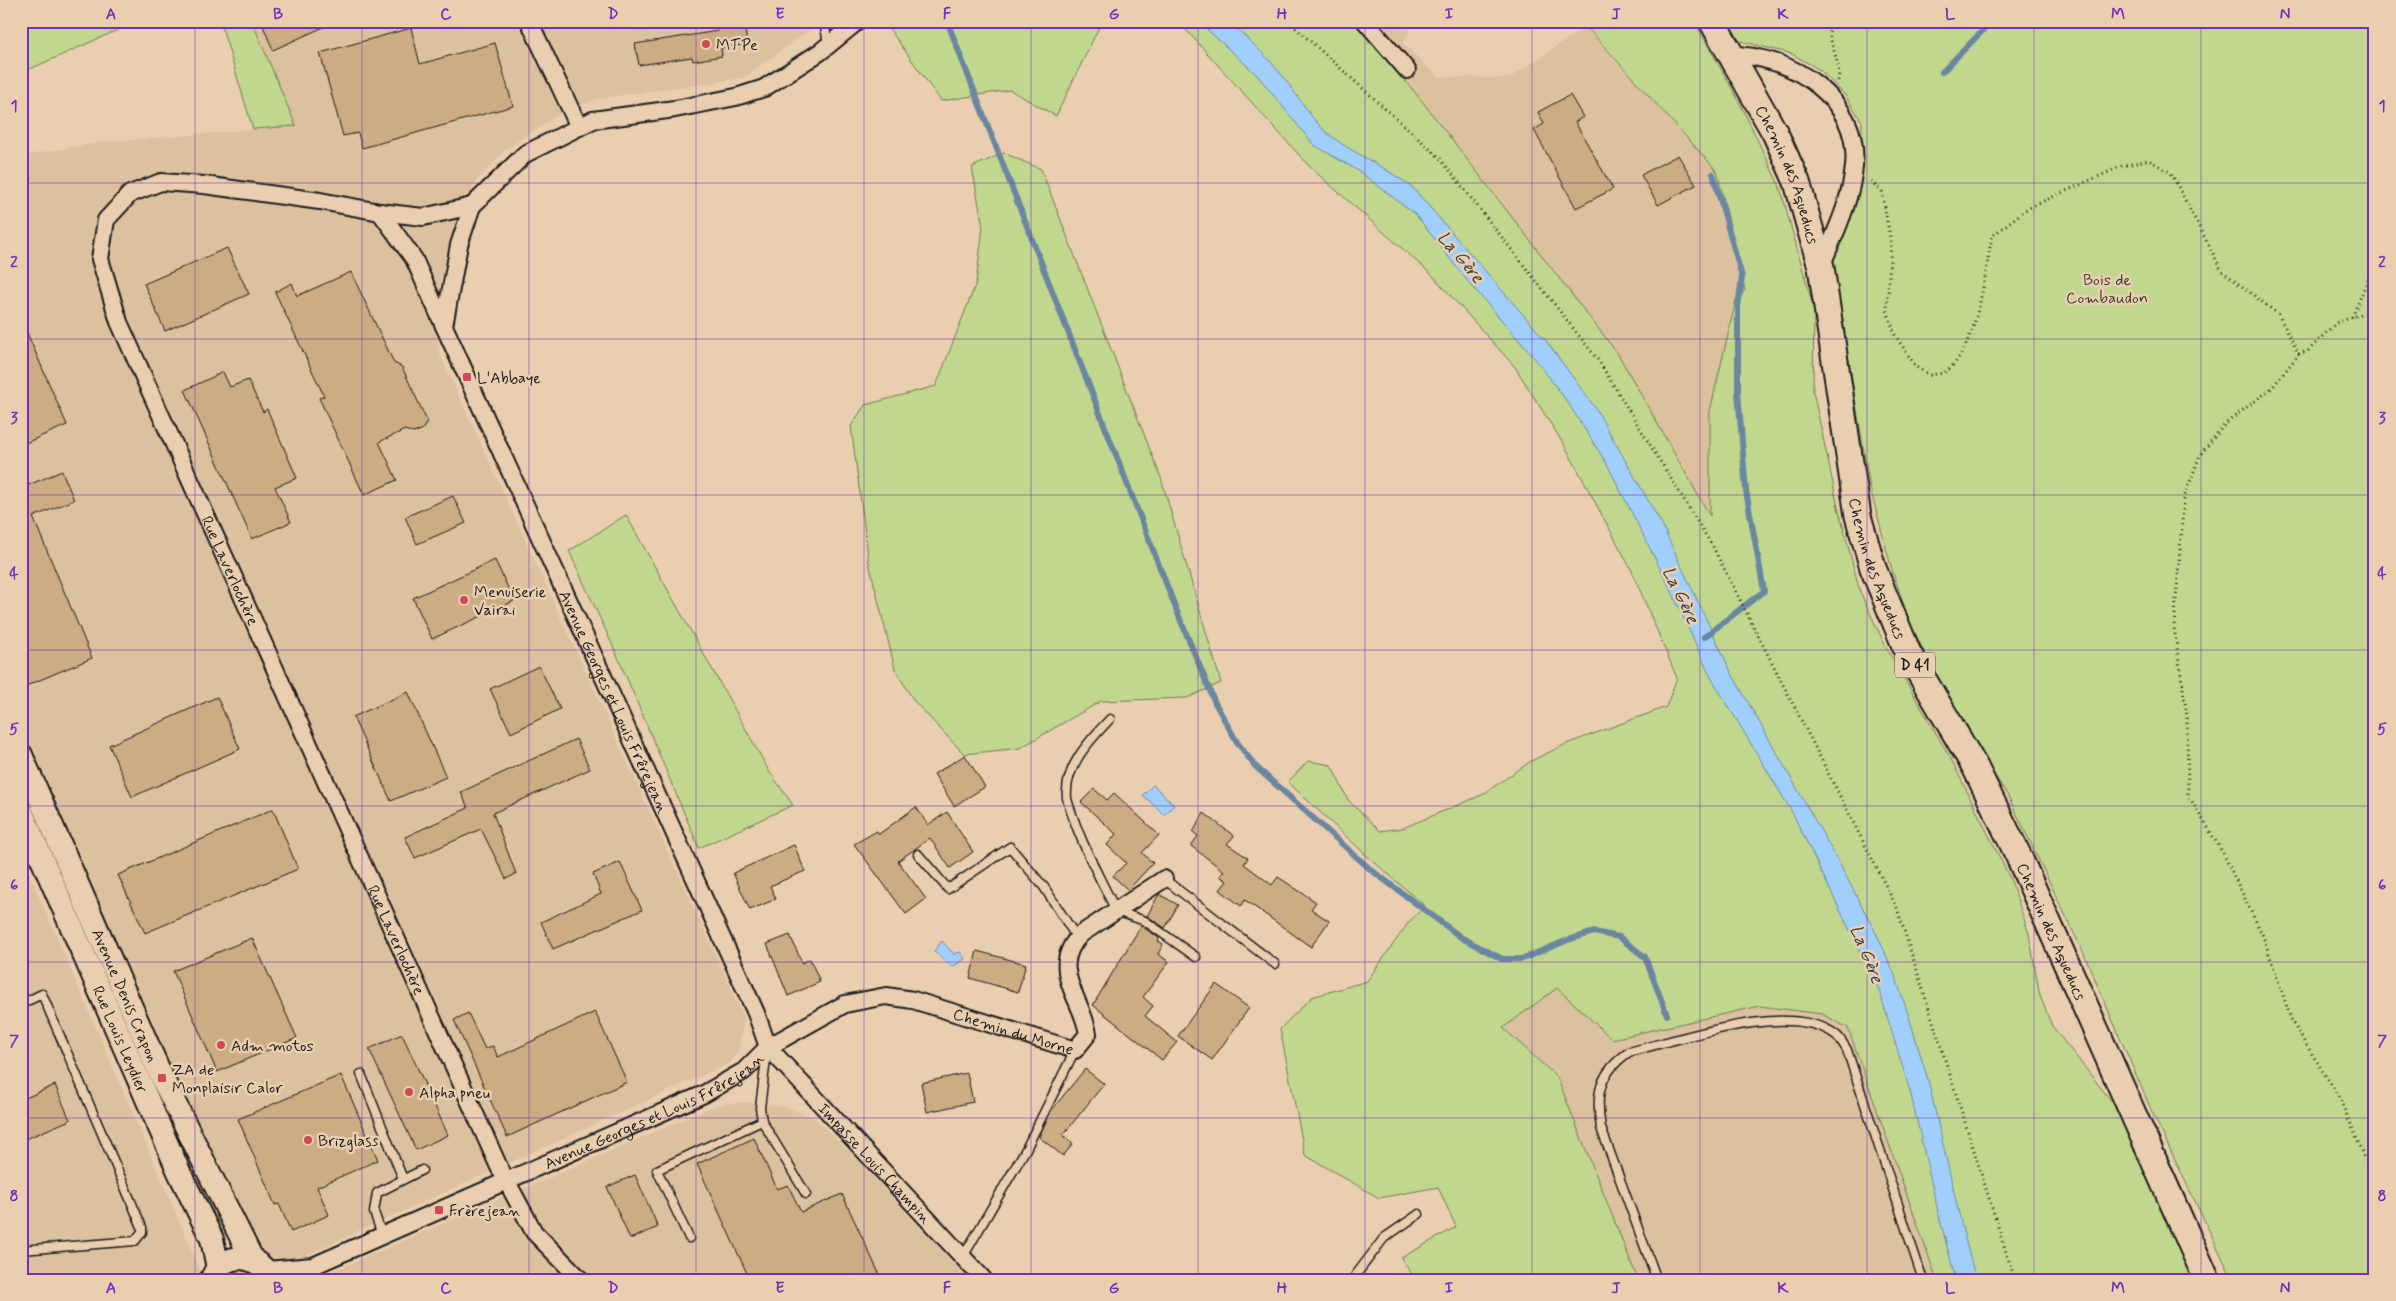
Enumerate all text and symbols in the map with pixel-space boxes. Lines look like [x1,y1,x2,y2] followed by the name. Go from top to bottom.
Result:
[106,4,116,25] text: A
[273,4,283,25] text: B
[440,4,452,25] text: C
[607,4,619,25] text: D
[775,4,785,25] text: E
[943,4,952,25] text: F
[1109,4,1120,25] text: G
[1277,4,1288,25] text: H
[1445,4,1454,25] text: I
[1611,4,1621,25] text: J
[1777,4,1789,25] text: K
[1945,4,1956,25] text: L
[2111,4,2125,25] text: M
[2280,4,2290,25] text: N
[716,35,758,56] place label: MTPe
[700,38,712,50] marker: MTPe
[10,96,18,117] text: 1
[2378,96,2386,117] text: 1
[1750,102,1823,247] street label: Chemin des Aqueducs
[1431,227,1490,290] water label: La Gère
[10,252,18,273] text: 2
[2378,252,2386,273] text: 2
[2066,270,2148,309] park label: Bois de Combaudon
[477,368,541,389] place label: L'Abbaye
[461,371,473,383] marker: L'Abbaye
[10,408,18,429] text: 3
[2378,408,2386,429] text: 3
[1843,497,1910,643] street label: Chemin des Aqueducs
[196,513,263,629] street label: Rue Laverlochère
[9,563,19,584] text: 4
[1656,563,1705,629] water label: La Gère
[2377,563,2387,584] text: 4
[474,582,547,621] place label: Menuiserie Vairai
[553,587,673,817] street label: Avenue Georges et Louis Frêrejean
[458,594,470,606] marker: Menuiserie Vairai
[1895,652,1935,678] road number: D 41
[9,719,19,740] text: 5
[2377,719,2387,740] text: 5
[2011,860,2090,1004] street label: Chemin des Aqueducs
[10,875,18,896] text: 6
[2378,875,2386,896] text: 6
[362,882,429,999] street label: Rue Laverlochère
[1844,922,1889,988] water label: La Gère
[86,926,163,1066] street label: Avenue Denis Crapon
[87,983,152,1097] street label: Rue Louis Leydier
[950,1004,1076,1061] street label: Chemin du Morne
[9,1031,19,1052] text: 7
[2377,1031,2387,1052] text: 7
[231,1036,314,1057] place label: Adm motos
[215,1039,227,1051] marker: Adm motos
[541,1048,769,1175] street label: Avenue Georges et Louis Frêrejean
[172,1060,283,1099] place label: ZA de Monplaisir Calor
[156,1072,168,1084] marker: ZA de Monplaisir Calor
[419,1083,490,1104] place label: Alpha pneu
[403,1086,415,1098] marker: Alpha pneu
[813,1099,936,1229] street label: Impasse Louis Champin
[318,1131,379,1152] place label: Brizglass
[302,1134,314,1146] marker: Brizglass
[9,1186,19,1207] text: 8
[2377,1186,2387,1207] text: 8
[449,1201,521,1222] place label: Frèrejean
[433,1204,445,1216] marker: Frèrejean
[106,1278,116,1299] text: A
[273,1278,283,1299] text: B
[440,1278,452,1299] text: C
[607,1278,619,1299] text: D
[775,1278,785,1299] text: E
[943,1278,952,1299] text: F
[1109,1278,1120,1299] text: G
[1277,1278,1288,1299] text: H
[1445,1278,1454,1299] text: I
[1611,1278,1621,1299] text: J
[1777,1278,1789,1299] text: K
[1945,1278,1956,1299] text: L
[2111,1278,2125,1299] text: M
[2280,1278,2290,1299] text: N

